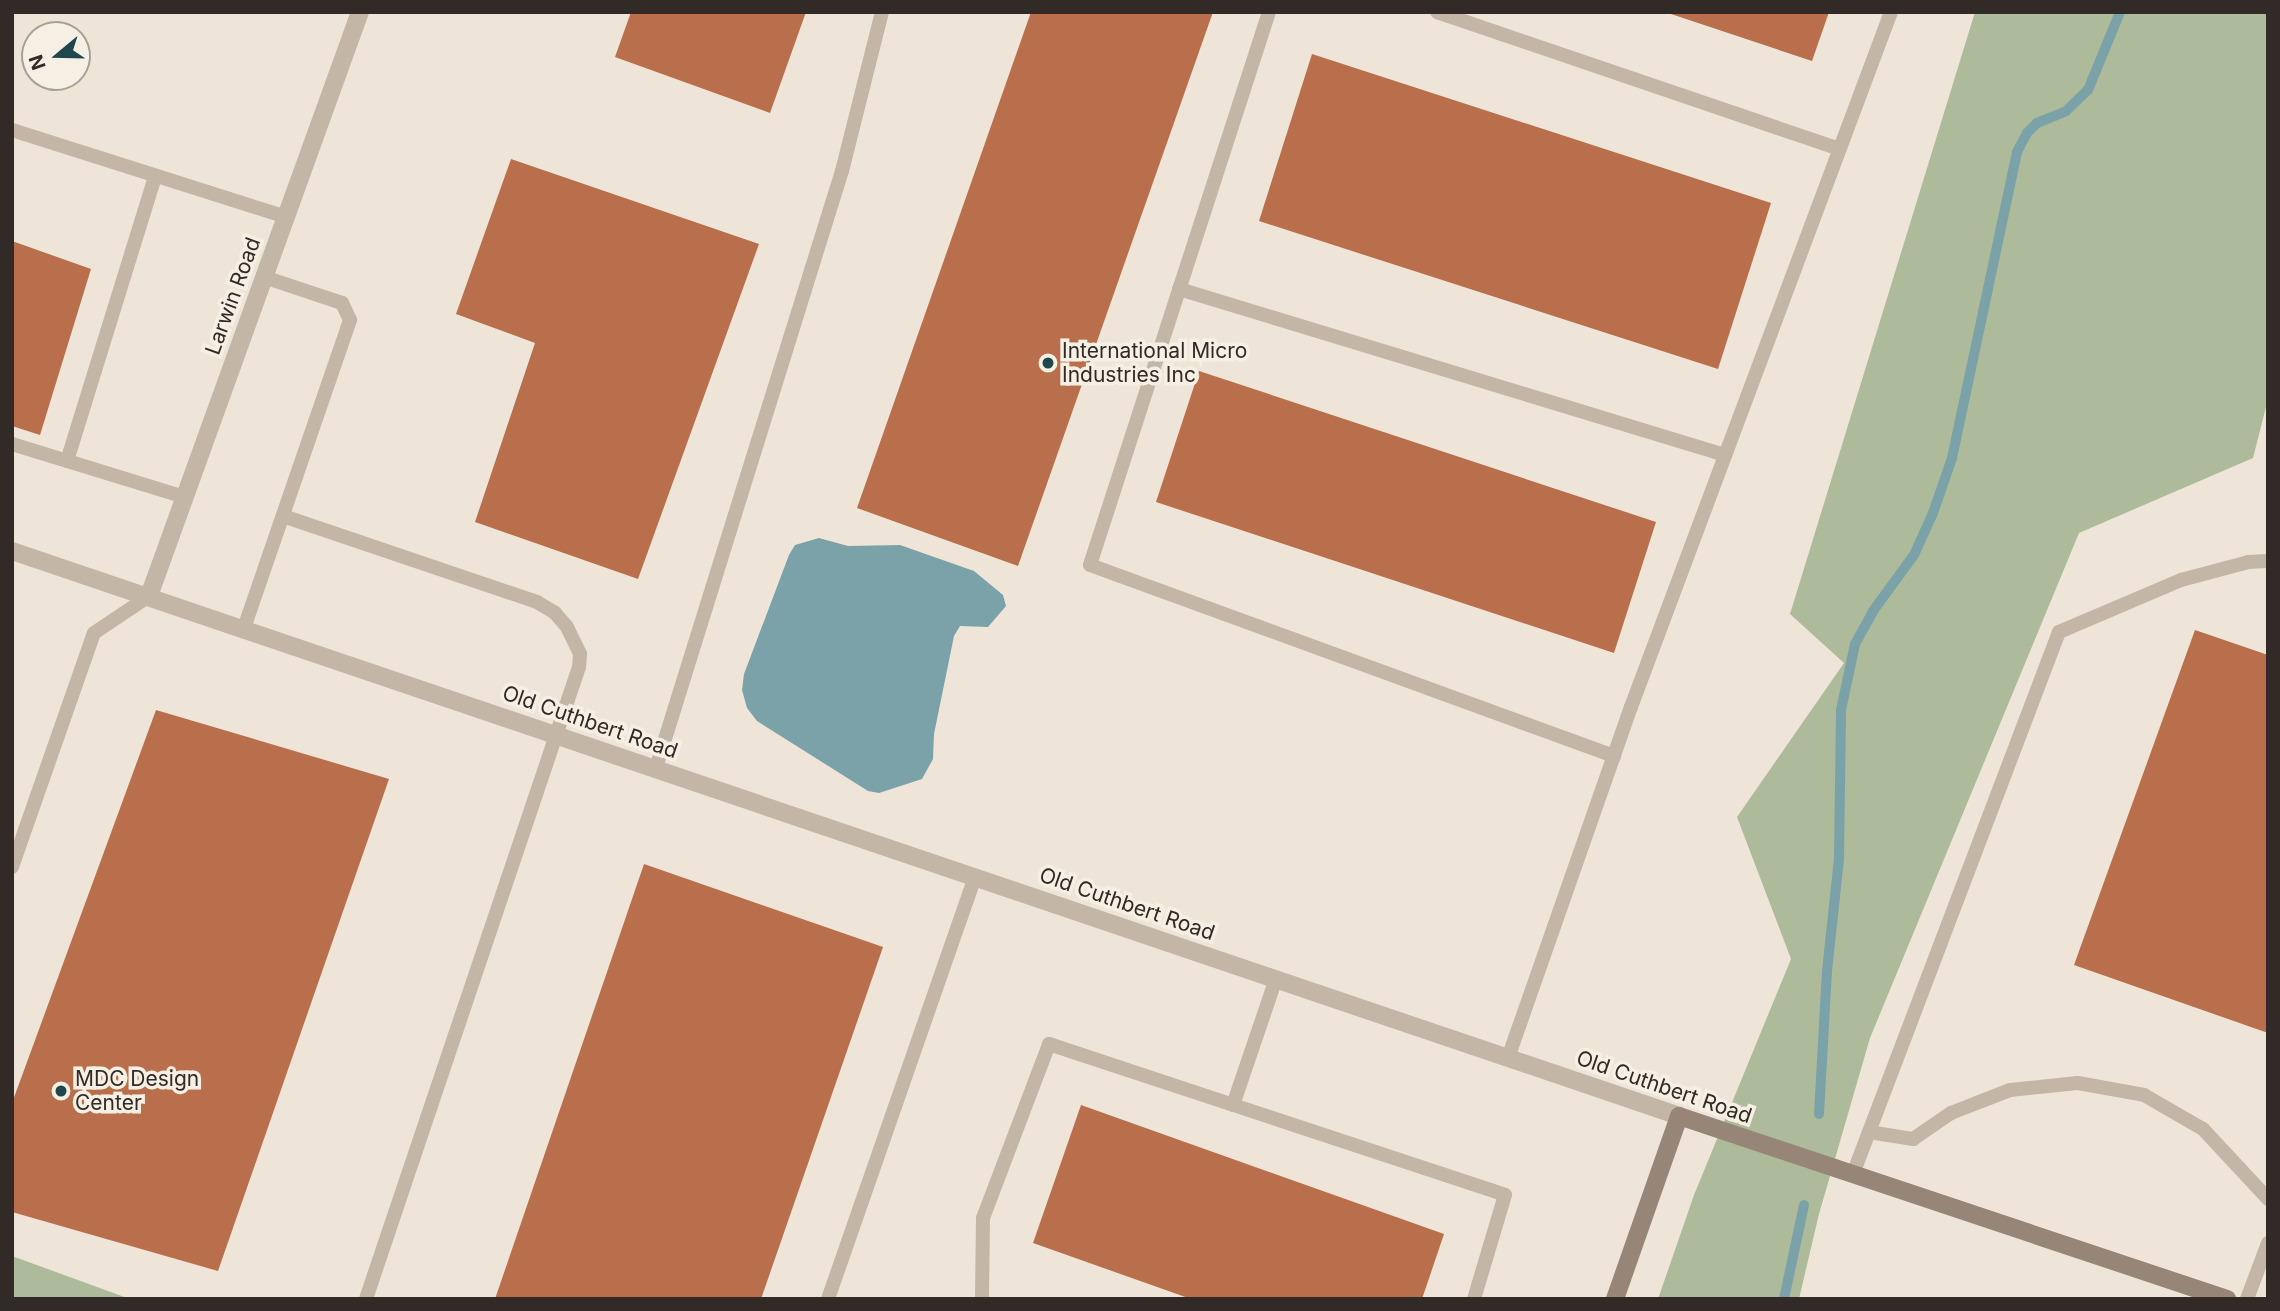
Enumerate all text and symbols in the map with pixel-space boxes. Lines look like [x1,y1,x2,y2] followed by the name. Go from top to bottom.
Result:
[21,21,91,91] north arrow
[24,52,51,73] text: N
[200,234,266,358] street label: Larwin Road
[1062,338,1247,388] place label: International Micro Industries Inc
[1040,355,1056,371] marker: International Micro Industries Inc
[499,680,681,764] street label: Old Cuthbert Road
[1036,862,1218,946] street label: Old Cuthbert Road
[1573,1045,1755,1129] street label: Old Cuthbert Road
[75,1066,199,1116] place label: MDC Design Center
[53,1083,69,1099] marker: MDC Design Center

